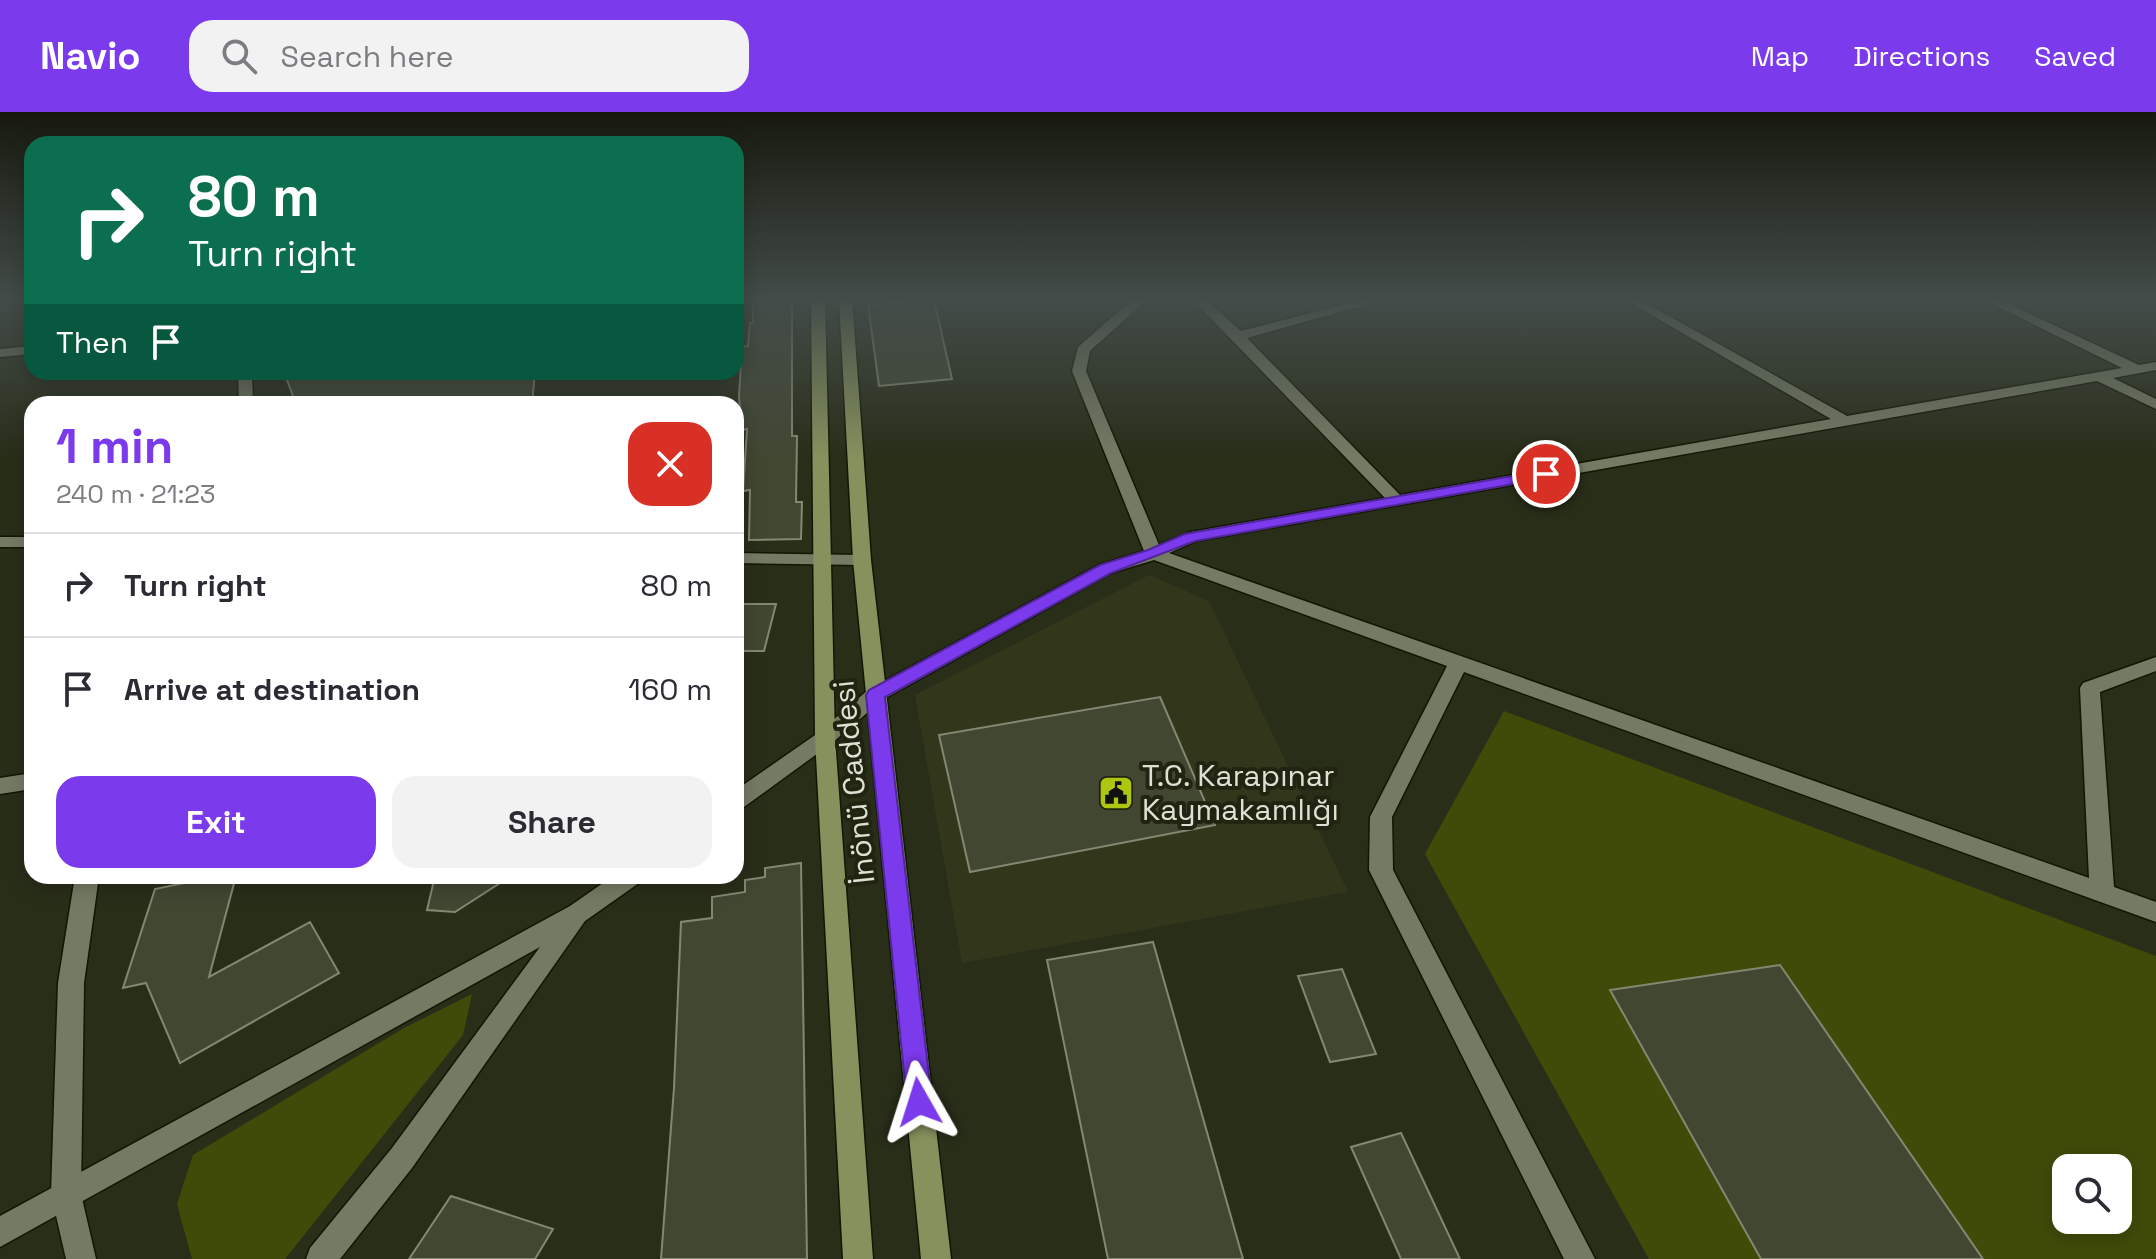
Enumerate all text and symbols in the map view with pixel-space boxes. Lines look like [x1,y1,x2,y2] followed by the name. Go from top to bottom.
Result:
[189,20,749,92] search box
[40,32,141,80] text: Navio
[217,34,261,78] icon: search
[281,37,453,76] text: Search here
[1751,38,1809,74] text: Map
[1853,38,1990,74] text: Directions
[2034,38,2116,74] text: Saved
[188,161,320,232] text: 80 m
[56,168,160,272] icon: right
[188,231,357,277] text: Turn right
[144,320,188,364] icon: arrive
[56,323,128,362] text: Then
[56,416,173,477] text: 1 min
[628,422,712,506] button: close
[1512,440,1580,508] pin
[1524,452,1568,496] icon: arrive
[56,477,216,511] text: 240 m · 21:23
[56,563,100,607] icon: right
[124,566,267,605] text: Turn right
[641,566,712,605] text: 80 m
[56,667,100,711] icon: arrive
[124,670,420,709] text: Arrive at destination
[628,670,712,709] text: 160 m
[823,679,884,886] street label: İnönü Caddesi
[1142,756,1339,829] place label: T.C. Karapınar Kaymakamlığı
[1097,774,1135,812] public building icon: T.C. Karapınar Kaymakamlığı
[56,776,376,868] button: Exit
[392,776,712,868] button: Share
[877,1060,961,1144] position arrow
[2052,1154,2132,1234] map controls
[2052,1154,2132,1234] button: search

